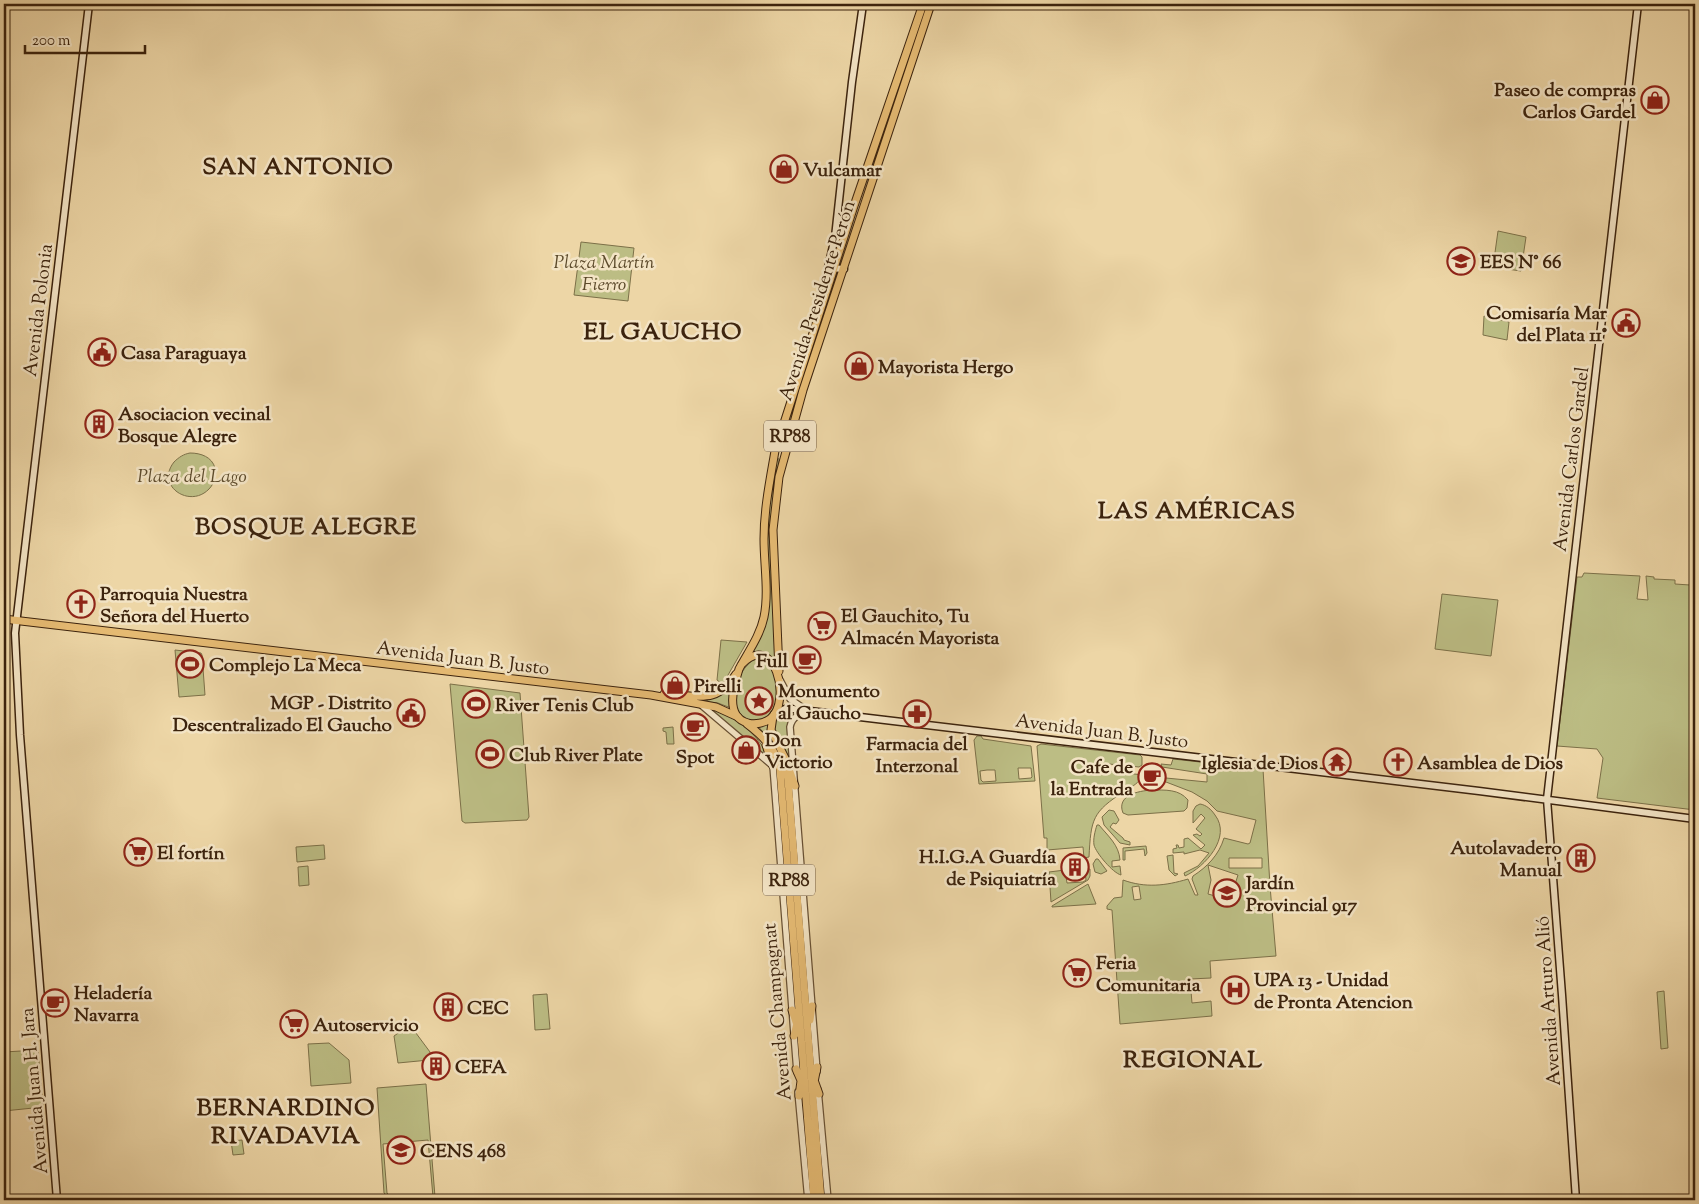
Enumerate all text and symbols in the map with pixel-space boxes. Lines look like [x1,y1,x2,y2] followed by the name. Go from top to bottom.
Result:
[25,22,145,54] scale bar
[32,31,71,52] text: 200 m
[1494,78,1637,127] place label: Paseo de compras Carlos Gardel
[1640,85,1670,115] shop icon: Paseo de compras Carlos Gardel
[202,151,394,185] district label: SAN ANTONIO
[769,154,799,184] shop icon: Vulcamar
[803,158,883,185] place label: Vulcamar
[773,197,864,404] street label: Avenida Presidente Perón
[18,242,61,378] street label: Avenida Polonia
[1446,246,1476,276] school or university icon: EES N° 66
[554,250,654,299] park label: Plaza Martín Fierro
[1480,250,1561,277] place label: EES N° 66
[1486,301,1608,350] place label: Comisaría Mar del Plata 11°
[1611,308,1641,338] public building icon: Comisaría Mar del Plata 11°
[583,316,743,350] district label: EL GAUCHO
[87,337,117,367] public building icon: Casa Paraguaya
[121,341,247,368] place label: Casa Paraguaya
[844,351,874,381] shop icon: Mayorista Hergo
[878,355,1014,382] place label: Mayorista Hergo
[1548,365,1597,553] street label: Avenida Carlos Gardel
[118,402,272,451] place label: Asociacion vecinal Bosque Alegre
[84,409,114,439] building icon: Asociacion vecinal Bosque Alegre
[764,421,816,452] road number: RP88
[137,464,247,491] park label: Plaza del Lago
[1098,495,1296,529] district label: LAS AMÉRICAS
[195,511,417,545] district label: BOSQUE ALEGRE
[100,582,250,631] place label: Parroquia Nuestra Señora del Huerto
[66,589,96,619] church icon: Parroquia Nuestra Señora del Huerto
[841,604,1000,653] place label: El Gauchito, Tu Almacén Mayorista
[807,611,837,641] supermarket icon: El Gauchito, Tu Almacén Mayorista
[375,635,551,684] street label: Avenida Juan B. Justo
[792,645,822,675] cafe icon: Full
[175,649,205,679] sports icon: Complejo La Meca
[756,649,789,676] place label: Full
[209,653,362,680] place label: Complejo La Meca
[660,670,690,700] shop icon: Pirelli
[694,674,742,701] place label: Pirelli
[778,679,880,728] place label: Monumento al Gaucho
[744,686,774,716] place icon: Monumento al Gaucho
[461,689,491,719] sports icon: River Tenis Club
[173,691,393,740] place label: MGP - Distrito Descentralizado El Gaucho
[495,693,634,720] place label: River Tenis Club
[396,698,426,728] public building icon: MGP - Distrito Descentralizado El Gaucho
[902,699,932,729] pharmacy icon: Farmacia del Interzonal
[1014,708,1190,757] street label: Avenida Juan B. Justo
[680,712,710,742] cafe icon: Spot
[765,728,833,777] place label: Don Victorio
[866,732,968,781] place label: Farmacia del Interzonal
[731,735,761,765] shop icon: Don Victorio
[475,739,505,769] sports icon: Club River Plate
[509,743,643,770] place label: Club River Plate
[676,745,715,772] place label: Spot
[1322,747,1352,777] temple icon: Iglesia de Dios
[1383,747,1413,777] church icon: Asamblea de Dios
[1201,751,1319,778] place label: Iglesia de Dios
[1417,751,1563,778] place label: Asamblea de Dios
[1051,755,1133,804] place label: Cafe de la Entrada
[1137,762,1167,792] cafe icon: Cafe de la Entrada
[1450,836,1563,885] place label: Autolavadero Manual
[123,837,153,867] supermarket icon: El fortín
[157,841,225,868] place label: El fortín
[1566,843,1596,873] building icon: Autolavadero Manual
[919,845,1056,894] place label: H.I.G.A Guardía de Psiquiatría
[1060,852,1090,882] building icon: H.I.G.A Guardía de Psiquiatría
[763,864,815,896] road number: RP88
[1244,871,1358,920] place label: Jardín Provincial 917
[1212,878,1242,908] school or university icon: Jardín Provincial 917
[1530,915,1569,1087] street label: Avenida Arturo Alió
[757,921,800,1102] street label: Avenida Champagnat
[1096,951,1201,1000] place label: Feria Comunitaria
[1062,958,1092,988] supermarket icon: Feria Comunitaria
[1254,968,1414,1017] place label: UPA 13 - Unidad de Pronta Atencion
[1220,975,1250,1005] hospital icon: UPA 13 - Unidad de Pronta Atencion
[74,981,153,1030] place label: Heladería Navarra
[40,988,70,1018] cafe icon: Heladería Navarra
[433,992,463,1022] building icon: CEC
[467,996,509,1023] place label: CEC
[15,1006,56,1175] street label: Avenida Juan H. Jara
[279,1009,309,1039] supermarket icon: Autoservicio
[313,1013,419,1040] place label: Autoservicio
[1123,1044,1263,1078] district label: REGIONAL
[421,1051,451,1081] building icon: CEFA
[455,1055,507,1082] place label: CEFA
[197,1092,375,1154] district label: BERNARDINO RIVADAVIA
[386,1135,416,1165] school or university icon: CENS 468
[420,1139,506,1166] place label: CENS 468

